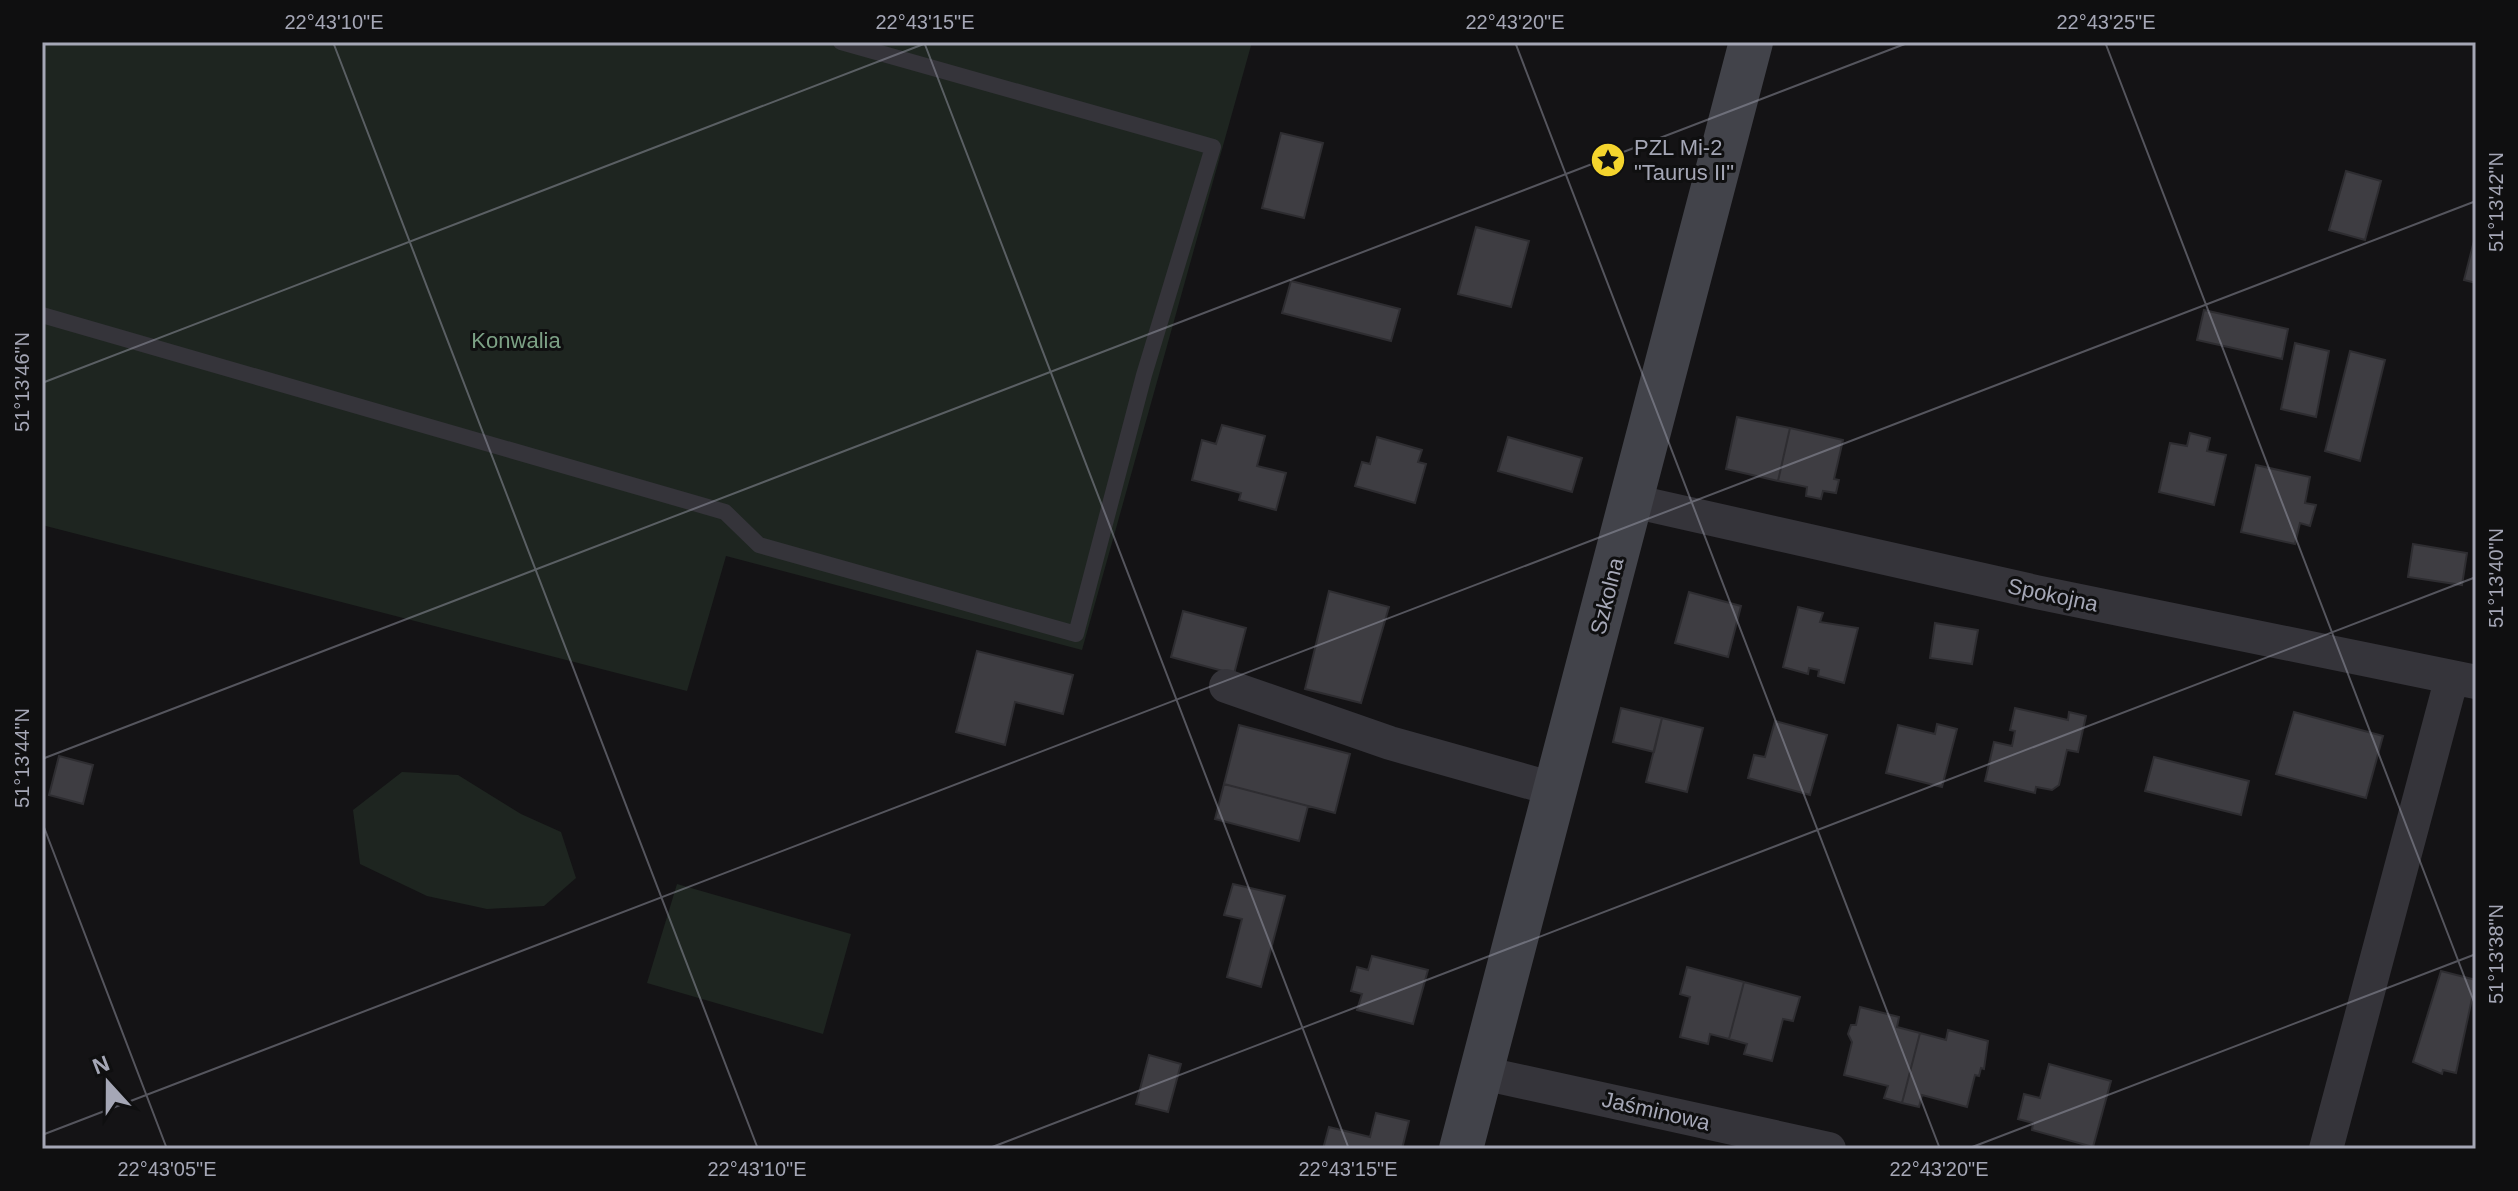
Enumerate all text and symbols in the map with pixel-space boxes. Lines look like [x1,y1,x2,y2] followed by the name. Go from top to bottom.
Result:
[285,11,384,33] text: 22°43'10"E
[876,11,975,33] text: 22°43'15"E
[1466,11,1565,33] text: 22°43'20"E
[2057,11,2156,33] text: 22°43'25"E
[1634,135,1734,185] place label: PZL Mi-2 "Taurus II"
[1589,141,1627,179] place icon: PZL Mi-2 "Taurus II"
[2485,152,2507,252] text: 51°13'42"N
[471,328,561,353] park label: Konwalia
[11,332,33,432] text: 51°13'46"N
[2485,528,2507,628] text: 51°13'40"N
[1585,554,1629,637] street label: Szkolna
[2006,573,2101,617] street label: Spokojna
[11,708,33,808] text: 51°13'44"N
[2485,904,2507,1004] text: 51°13'38"N
[68,1043,148,1123] north arrow
[89,1050,113,1079] text: N
[1600,1086,1713,1136] street label: Jaśminowa
[118,1158,217,1180] text: 22°43'05"E
[708,1158,807,1180] text: 22°43'10"E
[1299,1158,1398,1180] text: 22°43'15"E
[1890,1158,1989,1180] text: 22°43'20"E

